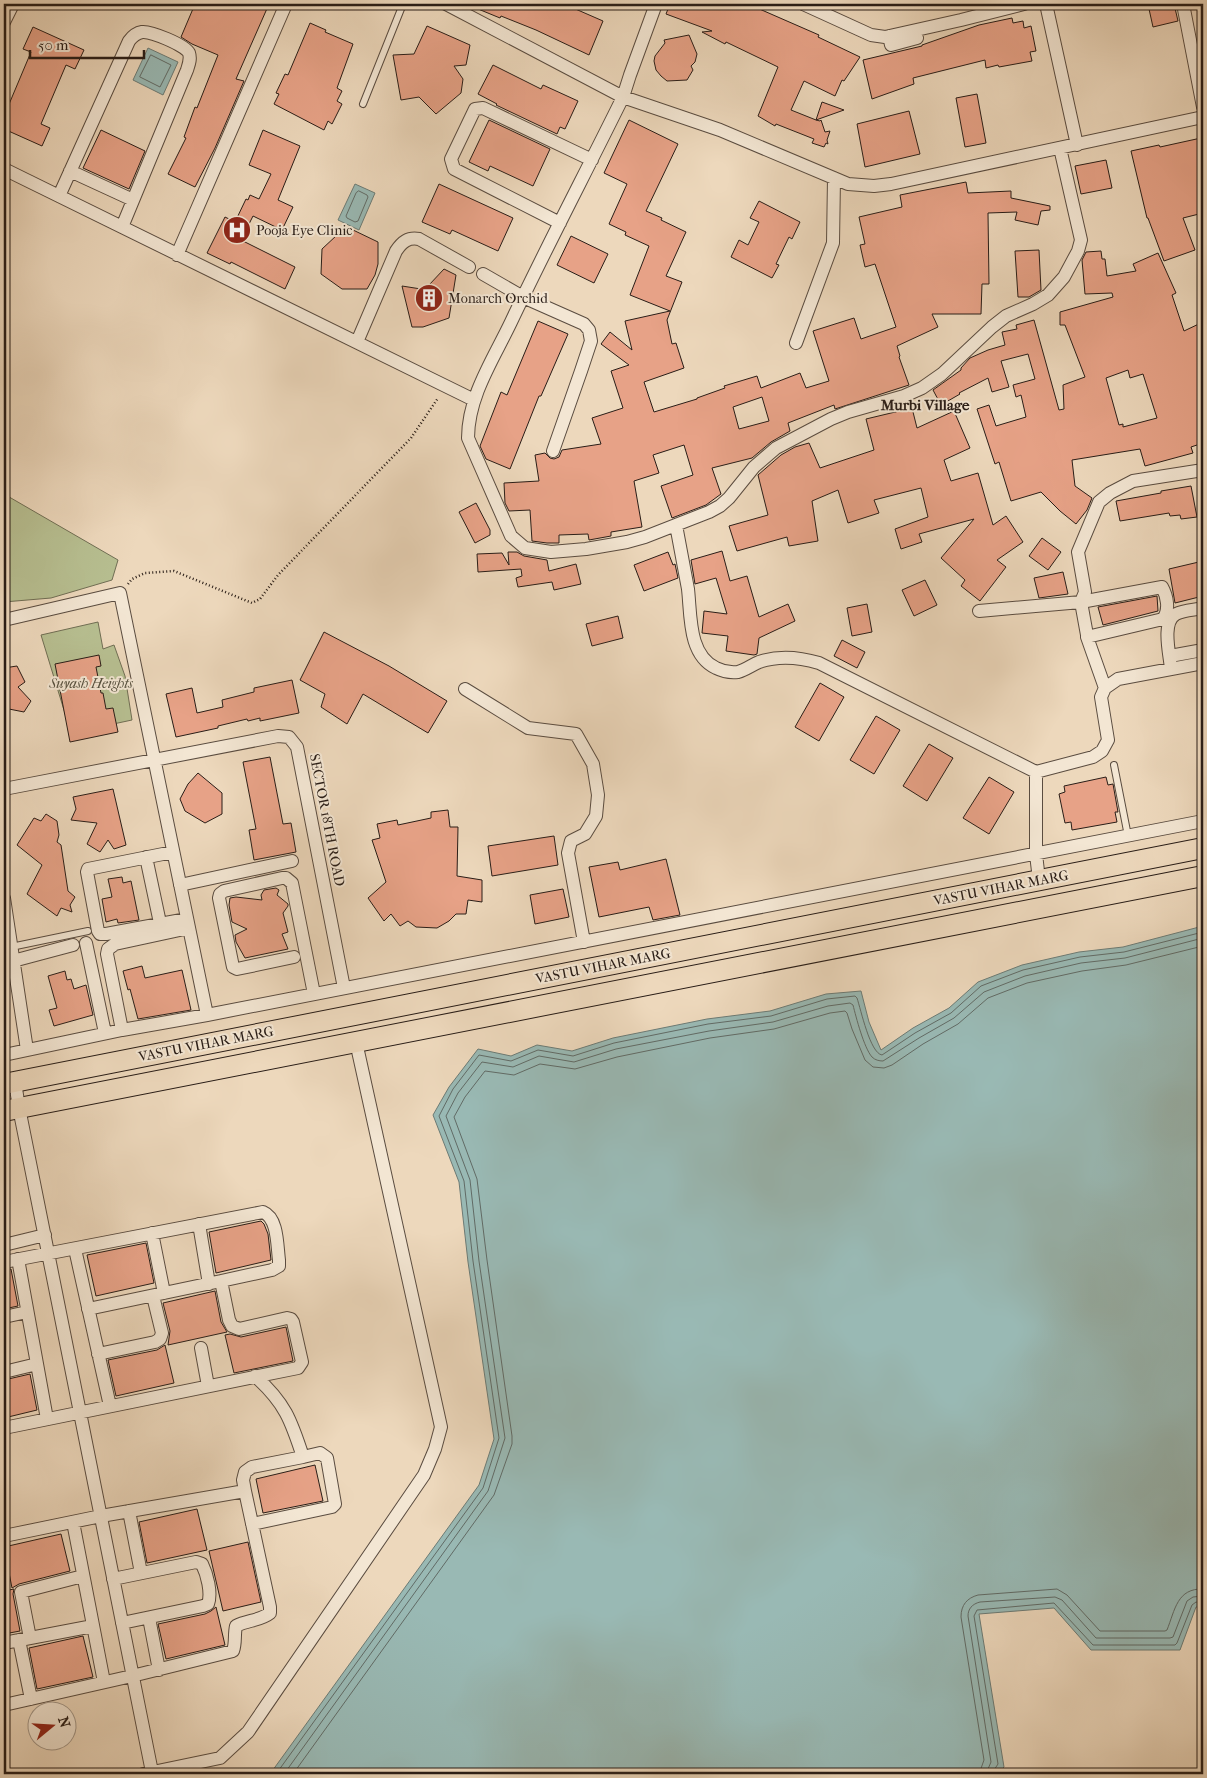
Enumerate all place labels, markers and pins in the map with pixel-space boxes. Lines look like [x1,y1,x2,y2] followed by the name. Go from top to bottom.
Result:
[222,215,252,245] hospital icon: Pooja Eye Clinic
[256,222,352,239] place label: Pooja Eye Clinic
[414,283,444,313] building icon: Monarch Orchid
[448,290,548,307] place label: Monarch Orchid

